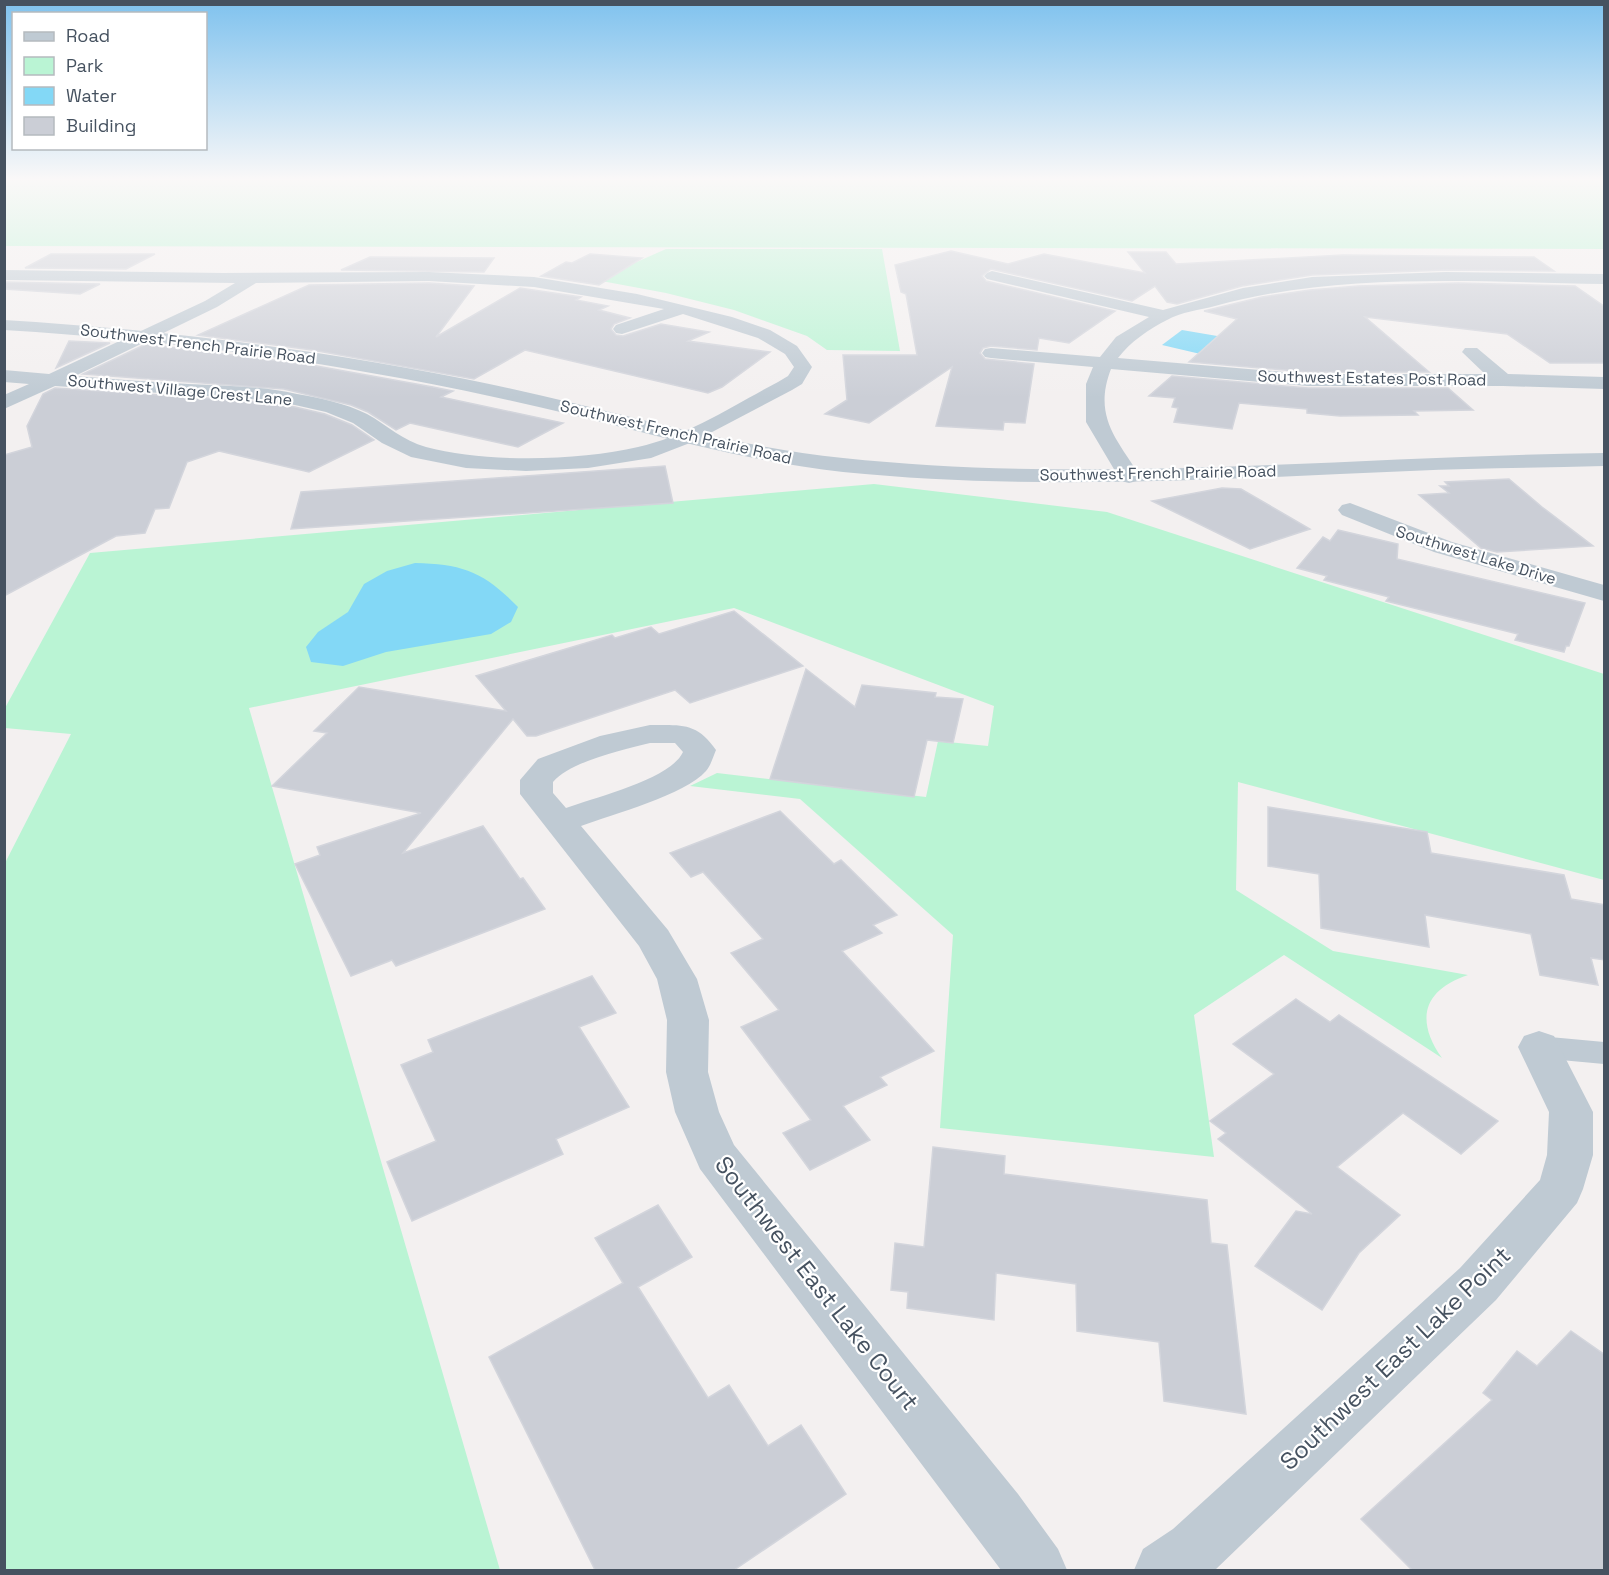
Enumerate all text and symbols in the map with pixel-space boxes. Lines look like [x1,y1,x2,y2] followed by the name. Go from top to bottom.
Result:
[12,12,207,150] legend
[66,24,110,47] text: Road
[66,54,104,77] text: Park
[66,84,117,107] text: Water
[66,114,136,137] text: Building
[79,319,317,369] street label: Southwest French Prairie Road
[1257,366,1487,390] street label: Southwest Estates Post Road
[67,370,293,410] street label: Southwest Village Crest Lane
[558,395,794,469] street label: Southwest French Prairie Road
[1039,460,1277,486] street label: Southwest French Prairie Road
[1393,521,1559,589] street label: Southwest Lake Drive
[708,1150,926,1416] street label: Southwest East Lake Court
[1273,1239,1517,1477] street label: Southwest East Lake Point

